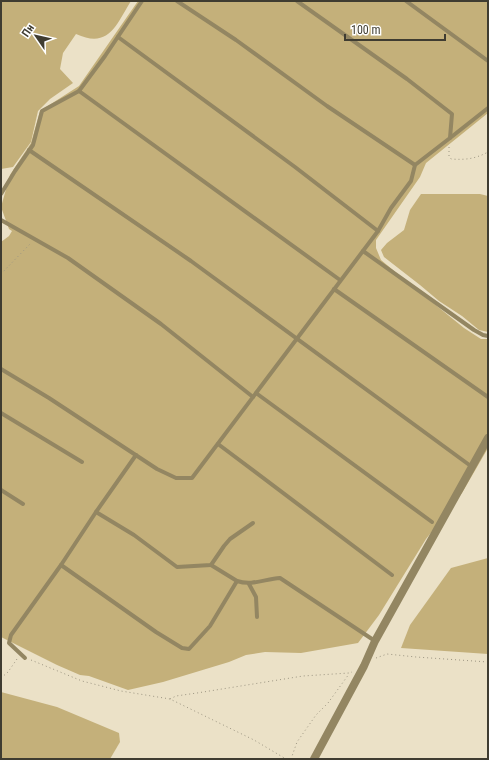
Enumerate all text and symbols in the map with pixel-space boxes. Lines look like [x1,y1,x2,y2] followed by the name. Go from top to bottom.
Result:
[16,16,56,56] north arrow
[345,16,445,42] scale bar
[19,22,37,39] text: Пн
[351,23,381,37] text: 100 m

